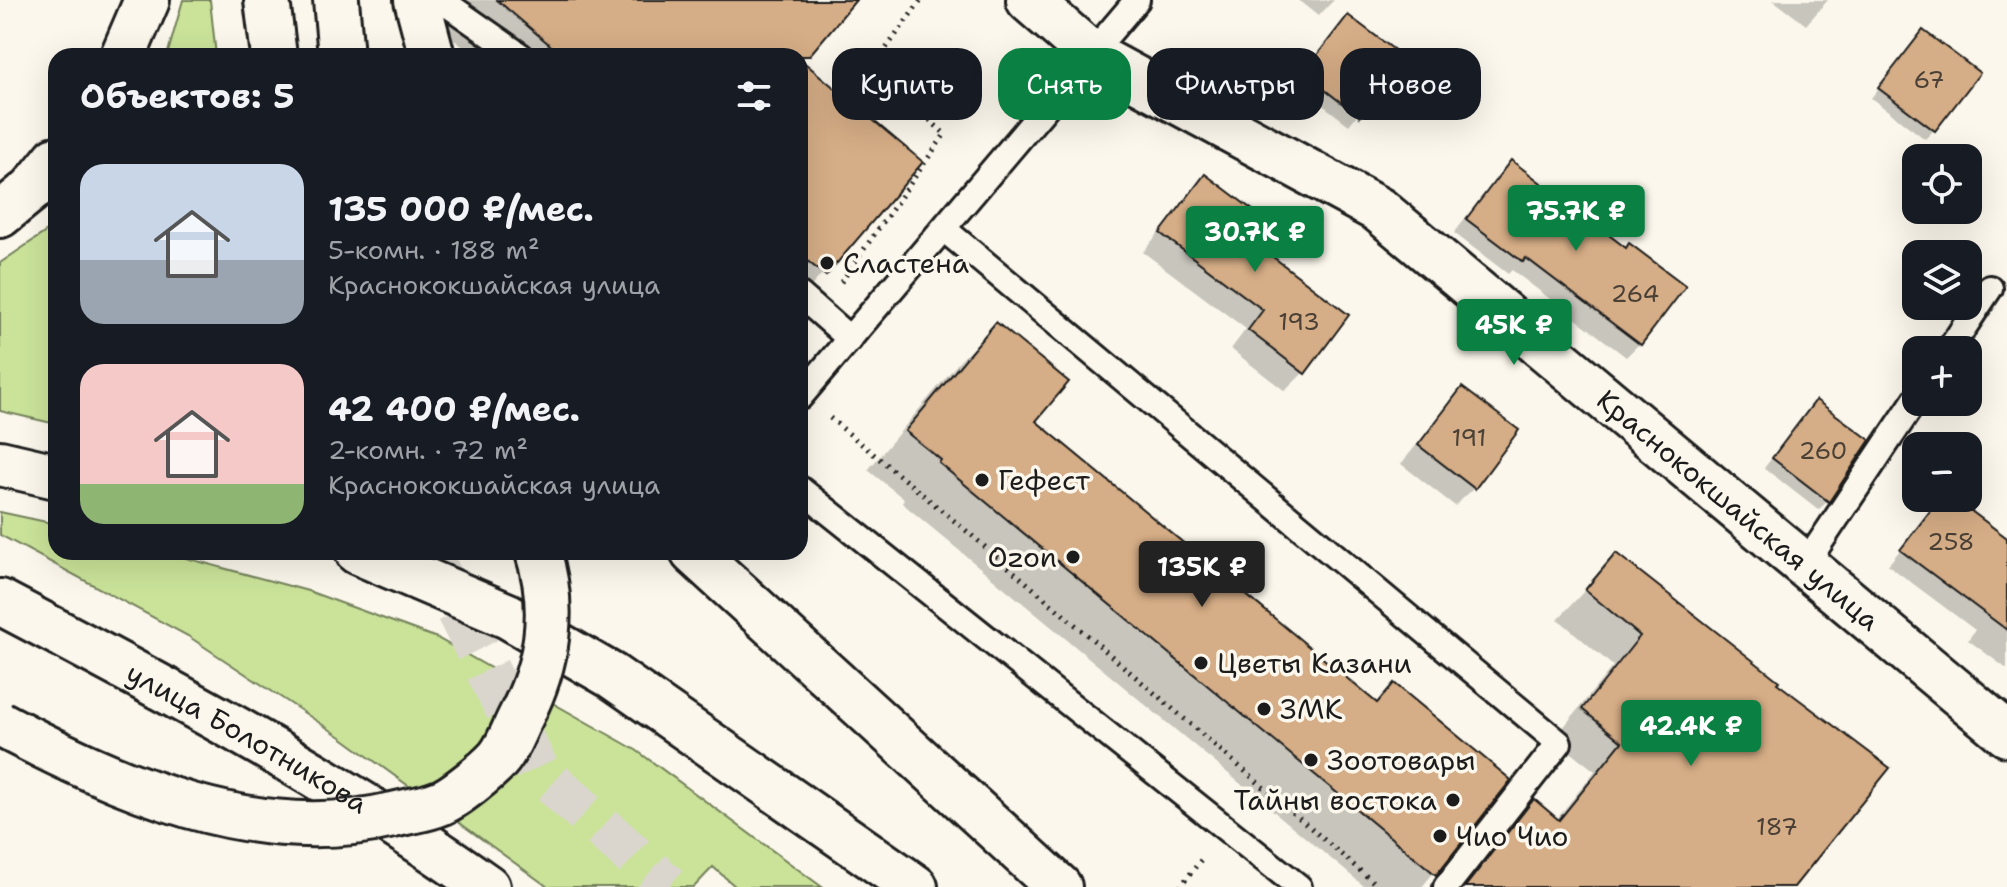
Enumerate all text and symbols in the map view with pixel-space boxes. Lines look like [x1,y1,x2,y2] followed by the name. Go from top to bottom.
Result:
[832,48,982,120] chip: Купить
[998,48,1131,120] chip: Снять
[1147,48,1324,120] chip: Фильтры
[1340,48,1481,120] chip: Новое
[1914,64,1944,96] house number: 67
[80,73,295,119] text: Объектов: 5
[732,74,776,118] icon: filters
[1902,144,1982,512] map controls
[1902,144,1982,224] button: locate
[1502,185,1650,253] pin: 75.7K ₽
[328,186,594,232] text: 135 000 ₽/мес.
[1526,193,1626,228] text: 75.7K ₽
[144,196,240,292] icon: home
[1181,206,1329,274] pin: 30.7K ₽
[1204,214,1306,249] text: 30.7K ₽
[328,232,540,267] text: 5-комн. · 188 m²
[1902,240,1982,320] button: layers
[843,244,969,282] place label: Сластена
[818,254,836,272] marker: Сластена
[328,267,660,302] text: Краснококшайская улица
[1611,278,1659,310] house number: 264
[1458,299,1570,367] pin: 45K ₽
[1278,306,1320,338] house number: 193
[1475,307,1553,342] text: 45K ₽
[1902,336,1982,416] button: +
[1589,381,1888,639] street label: Краснококшайская улица
[328,386,580,432] text: 42 400 ₽/мес.
[144,396,240,492] icon: home
[1451,422,1487,454] house number: 191
[328,432,528,467] text: 2-комн. · 72 m²
[1902,432,1982,512] button: −
[1799,435,1847,467] house number: 260
[998,461,1091,499] place label: Гефест
[328,467,660,502] text: Краснококшайская улица
[973,471,991,489] marker: Гефест
[1927,526,1975,558] house number: 258
[987,538,1057,576] place label: Ozon
[1137,541,1267,609] pin: 135K ₽
[1064,548,1082,566] marker: Ozon
[1157,549,1247,584] text: 135K ₽
[1217,644,1412,682] place label: Цветы Казани
[120,653,375,822] street label: улица Болотникова
[1192,654,1210,672] marker: Цветы Казани
[1280,690,1343,728] place label: ЗМК
[1255,700,1273,718] marker: ЗМК
[1617,700,1765,768] pin: 42.4K ₽
[1639,708,1743,743] text: 42.4K ₽
[1327,741,1476,779] place label: Зоотовары
[1302,751,1320,769] marker: Зоотовары
[1234,781,1437,819] place label: Тайны востока
[1444,791,1462,809] marker: Тайны востока
[1756,811,1798,843] house number: 187
[1456,817,1569,855] place label: Чио Чио
[1431,827,1449,845] marker: Чио Чио

